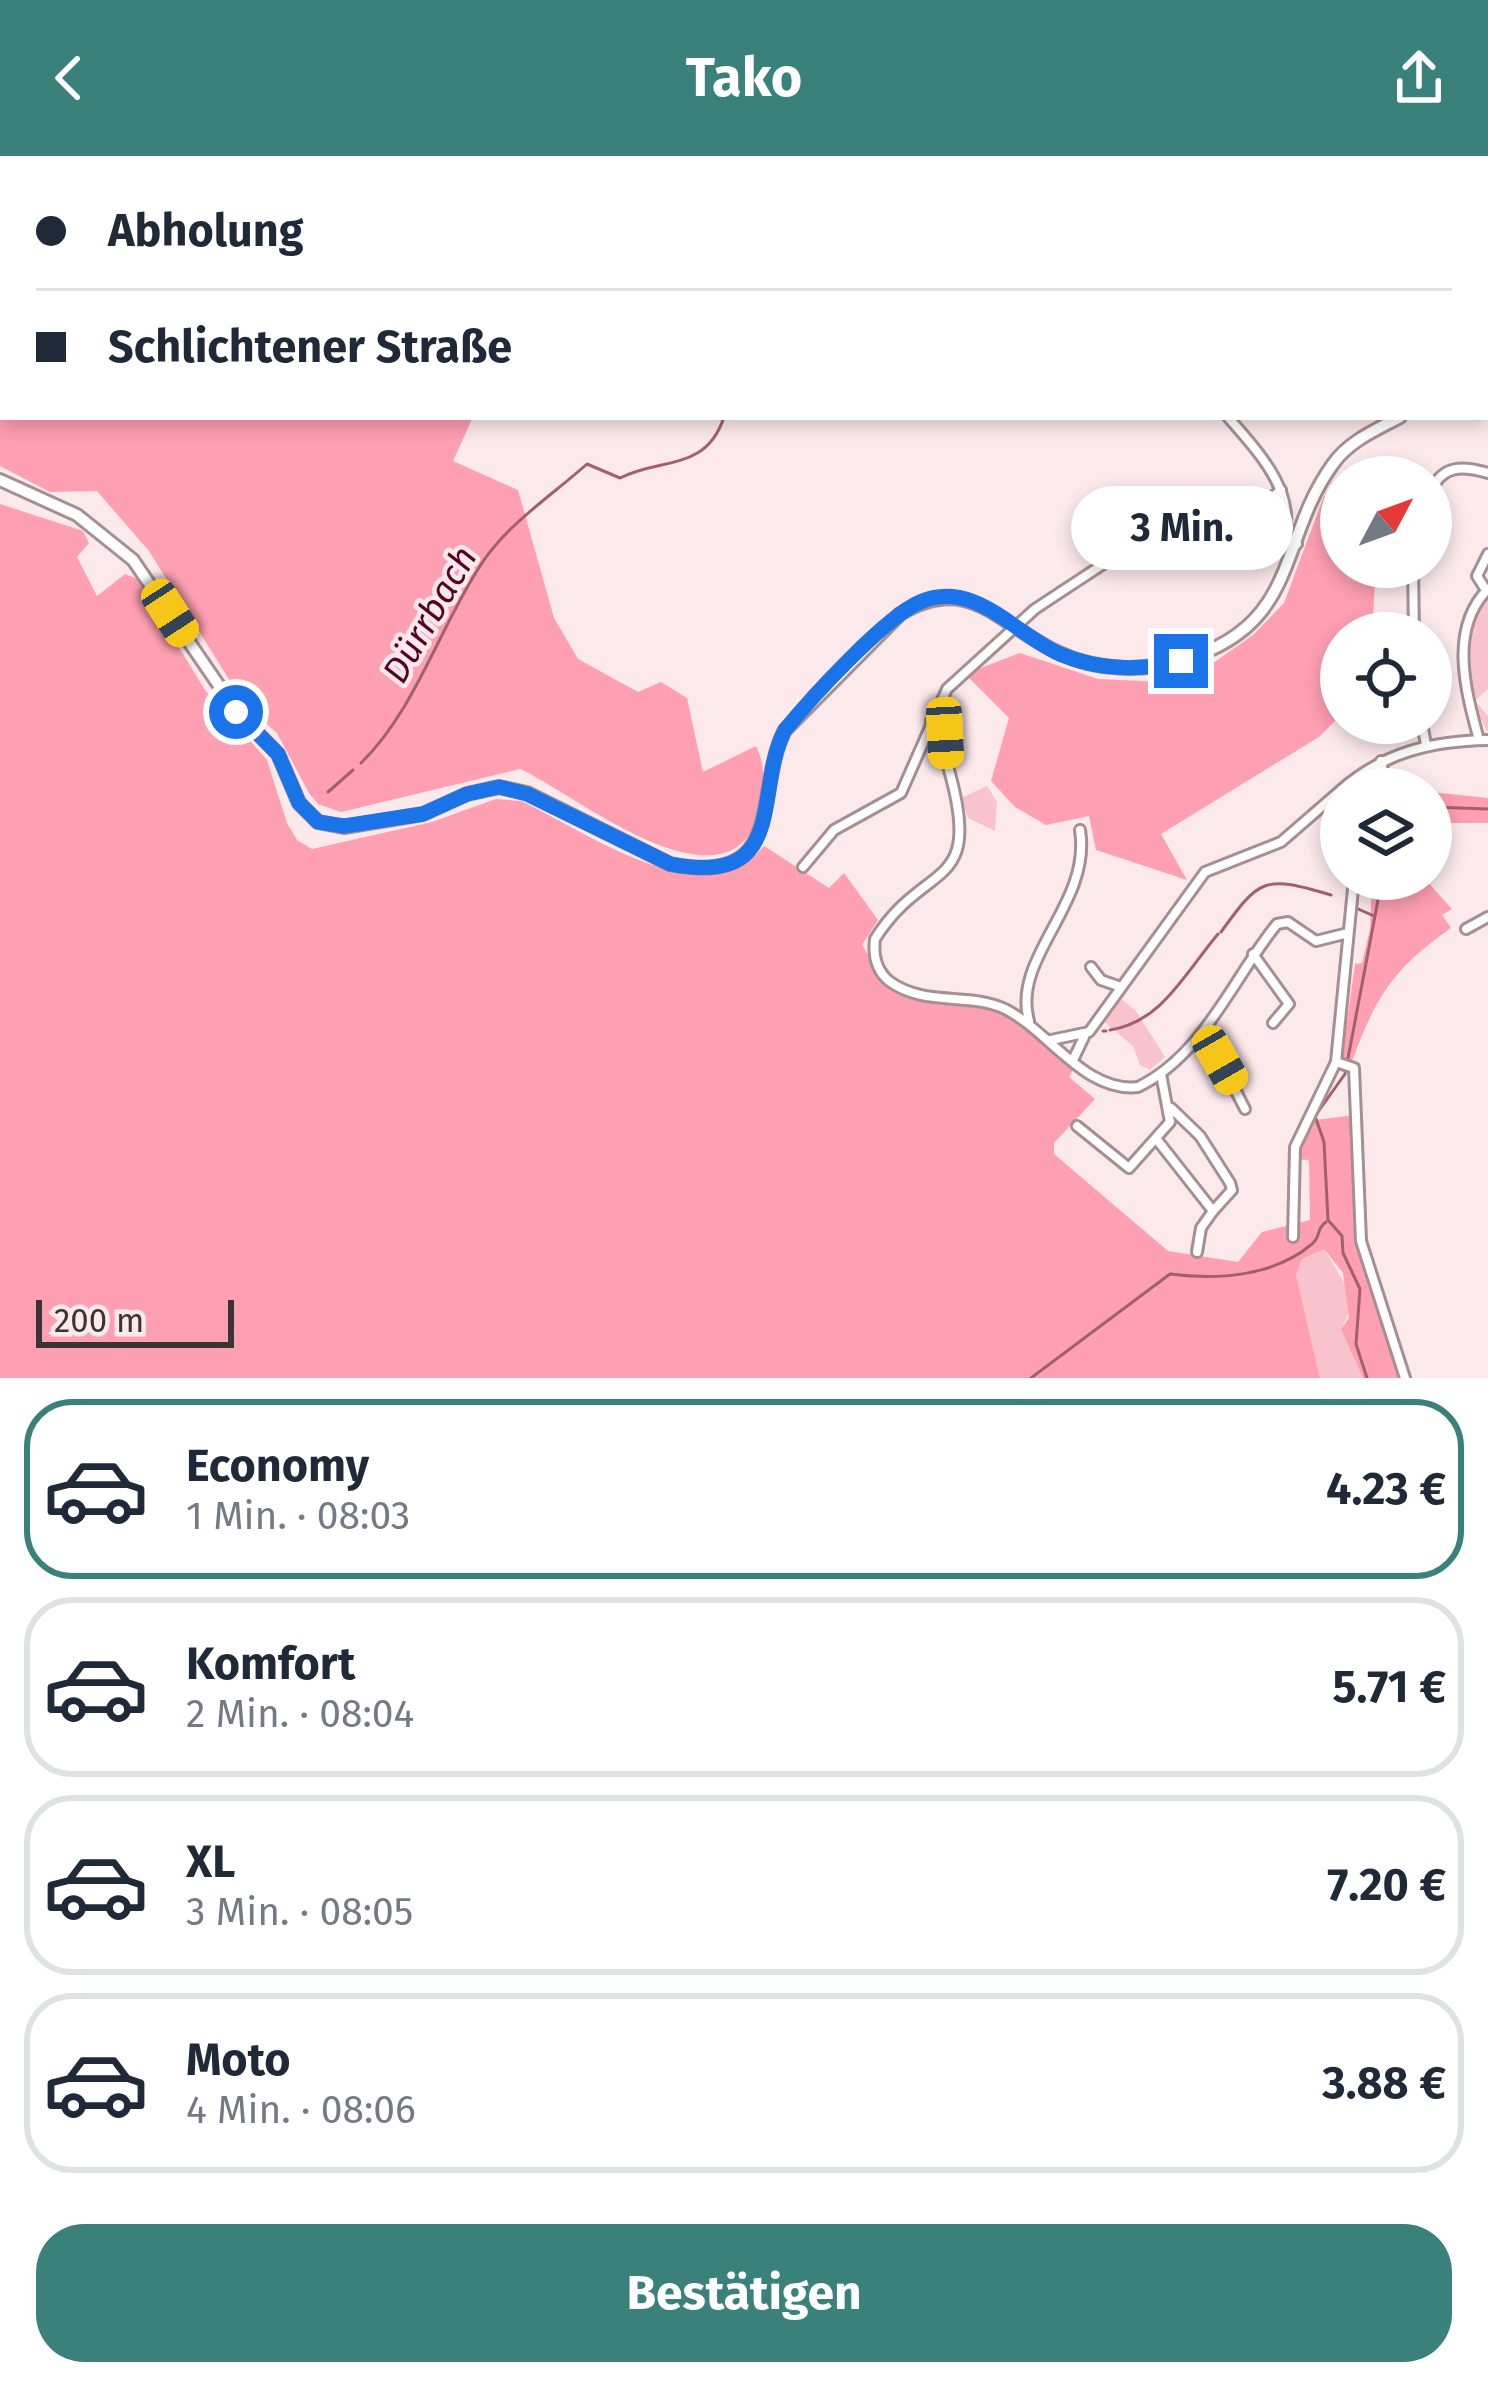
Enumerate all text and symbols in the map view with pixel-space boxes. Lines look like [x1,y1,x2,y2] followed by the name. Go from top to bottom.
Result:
[36,45,102,111] icon: back
[1386,45,1452,111] icon: share
[686,46,802,110] text: Tako
[108,204,304,258] text: Abholung
[108,320,512,374] text: Schlichtener Straße
[1320,456,1452,588] north arrow
[1320,456,1452,900] map controls
[1070,487,1292,571] callout: 3 Min.
[1130,505,1234,551] text: 3 Min.
[373,538,487,691] water label: Dürrbach
[135,573,205,653] car
[1320,612,1452,744] button: locate
[1154,634,1208,688] route end
[209,685,263,739] route start
[925,696,965,770] car
[1320,768,1452,900] button: layers
[1186,1020,1254,1100] car
[36,1294,234,1347] scale bar
[54,1301,144,1341] text: 200 m
[42,1435,150,1543] icon: car
[186,1439,369,1493] text: Economy
[1326,1462,1446,1516] text: 4.23 €
[186,1493,410,1539] text: 1 Min. · 08:03
[42,1633,150,1741] icon: car
[186,1637,355,1691] text: Komfort
[1332,1660,1446,1714] text: 5.71 €
[186,1691,414,1737] text: 2 Min. · 08:04
[42,1831,150,1939] icon: car
[186,1835,235,1889] text: XL
[1327,1858,1446,1912] text: 7.20 €
[186,1889,413,1935] text: 3 Min. · 08:05
[42,2029,150,2137] icon: car
[186,2033,291,2087] text: Moto
[1322,2056,1446,2110] text: 3.88 €
[186,2087,416,2133] text: 4 Min. · 08:06
[36,2224,1452,2362] button: Bestätigen

